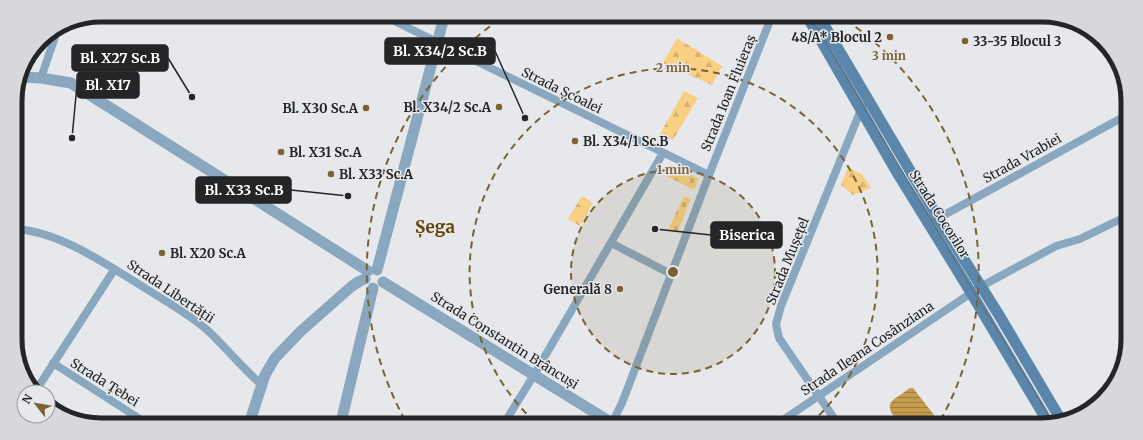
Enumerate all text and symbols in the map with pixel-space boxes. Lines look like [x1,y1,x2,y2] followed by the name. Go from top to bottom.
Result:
[791,29,882,46] place label: 48/A* Blocul 2
[697,32,760,154] street label: Strada Ioan Fluieraș
[885,32,895,42] marker: 48/A* Blocul 2
[973,33,1061,50] place label: 33-35 Blocul 3
[960,36,970,46] marker: 33-35 Blocul 3
[385,38,495,64] callout: Bl. X34/2 Sc.B
[393,42,487,60] text: Bl. X34/2 Sc.B
[72,45,168,71] callout: Bl. X27 Sc.B
[872,48,906,63] text: 3 min
[80,49,160,67] text: Bl. X27 Sc.B
[656,60,690,75] text: 2 min
[519,64,605,117] street label: Strada Școalei
[77,72,139,98] callout: Bl. X17
[85,76,131,94] text: Bl. X17
[403,99,492,116] place label: Bl. X34/2 Sc.A
[282,100,359,117] place label: Bl. X30 Sc.A
[494,102,504,112] marker: Bl. X34/2 Sc.A
[361,103,371,113] marker: Bl. X30 Sc.A
[980,130,1064,187] street label: Strada Vrabiei
[583,133,668,150] place label: Bl. X34/1 Sc.B
[570,136,580,146] marker: Bl. X34/1 Sc.B
[289,144,362,161] place label: Bl. X31 Sc.A
[276,147,286,157] marker: Bl. X31 Sc.A
[657,162,689,177] text: 1 min
[339,166,414,183] place label: Bl. X33 Sc.A
[906,167,974,262] street label: Strada Cocorilor
[326,169,336,179] marker: Bl. X33 Sc.A
[196,177,291,203] callout: Bl. X33 Sc.B
[204,181,284,199] text: Bl. X33 Sc.B
[762,215,813,307] street label: Strada Mușețel
[415,216,455,238] district label: Șega
[711,222,782,248] callout: Biserica
[719,226,775,244] text: Biserica
[170,245,247,262] place label: Bl. X20 Sc.A
[157,248,167,258] marker: Bl. X20 Sc.A
[124,256,218,327] street label: Strada Libertății
[666,265,680,279] centre of rings
[544,281,612,298] place label: Generală 8
[615,284,625,294] marker: Generală 8
[428,288,582,393] street label: Strada Constantin Brâncuși
[798,298,937,399] street label: Strada Ileana Cosânziana
[67,355,142,410] street label: Strada Țebei
[16,384,56,424] north arrow
[19,391,36,406] text: N

